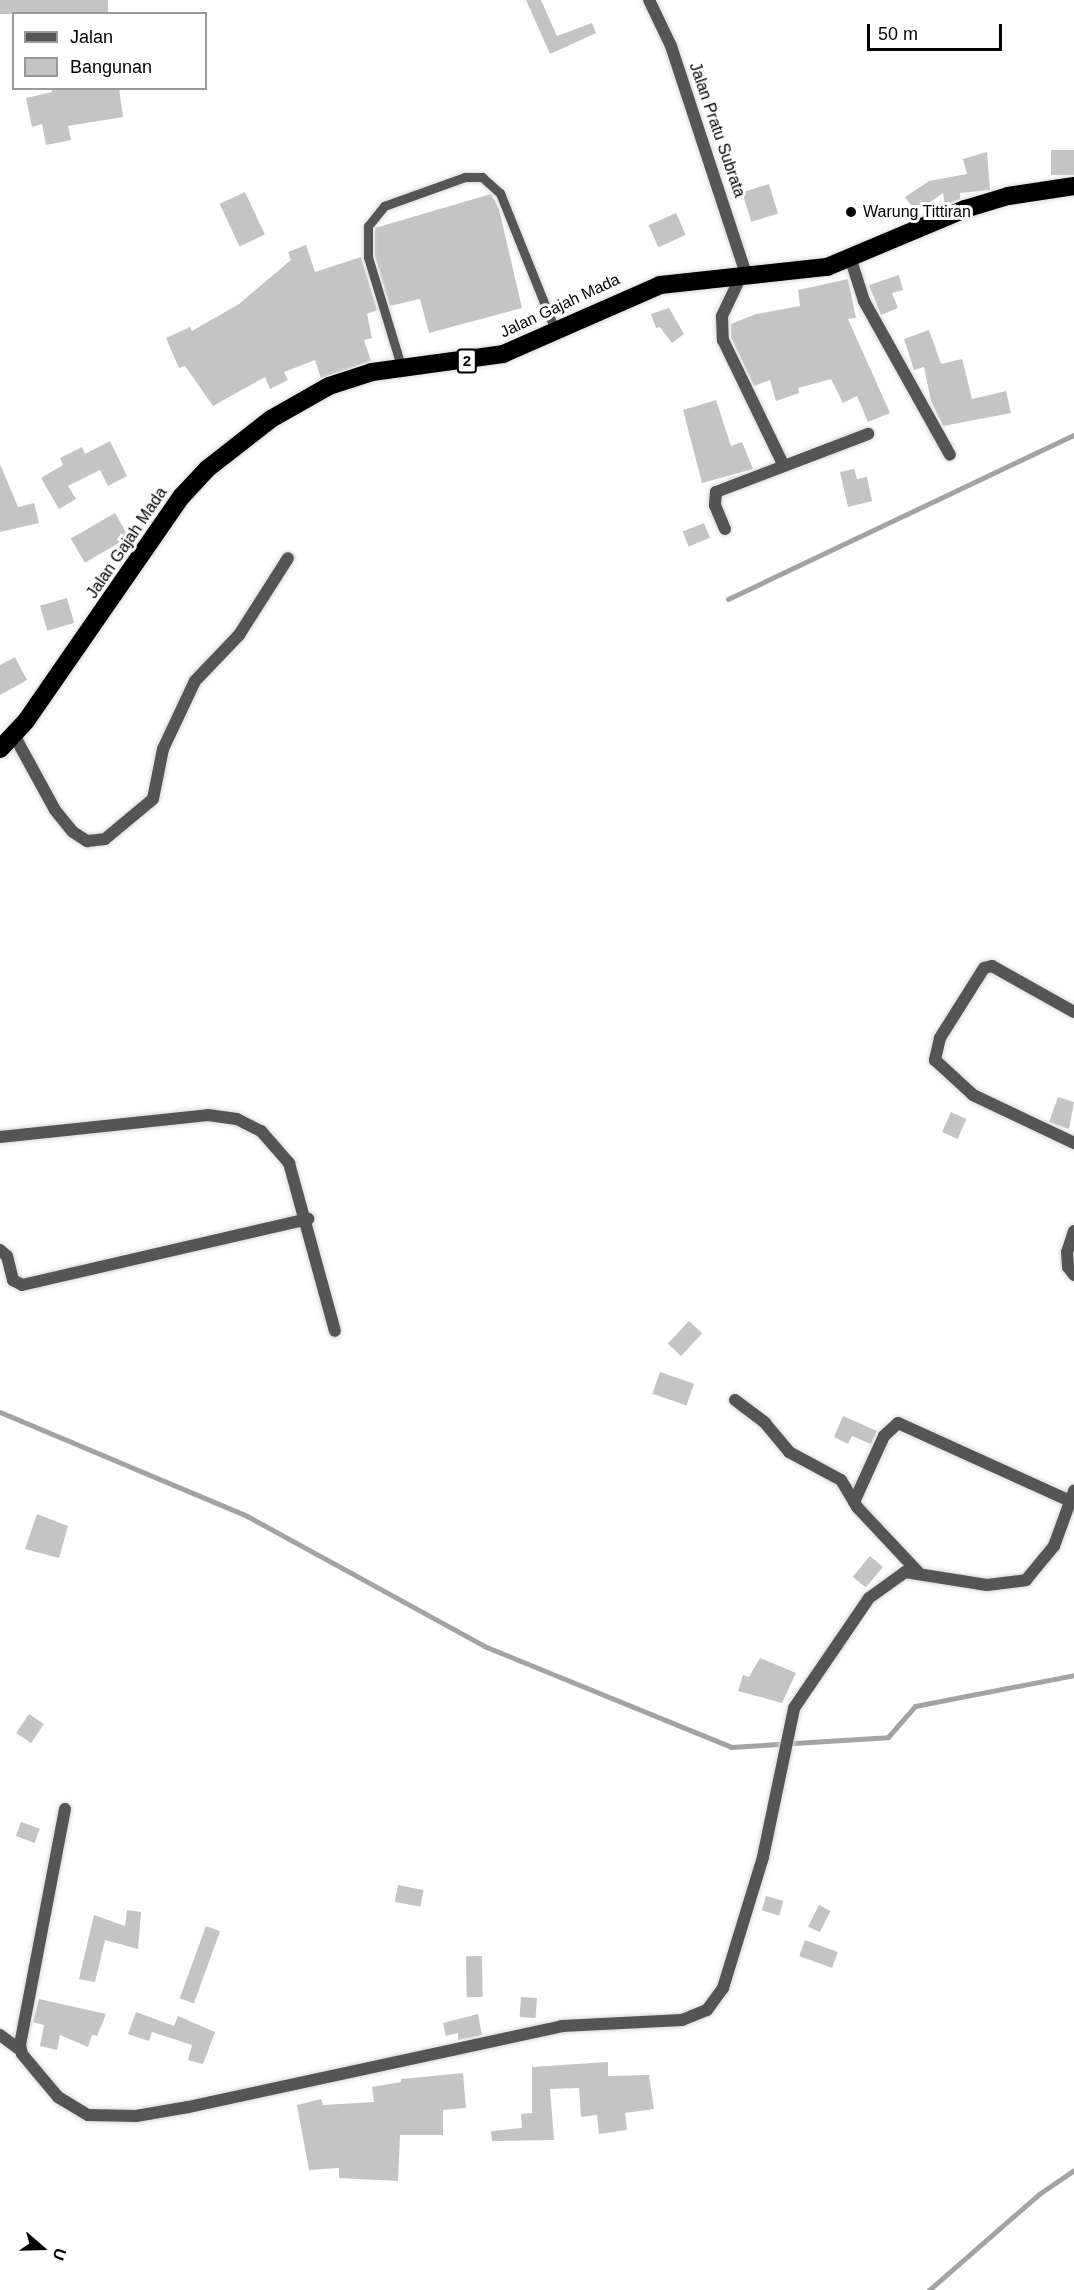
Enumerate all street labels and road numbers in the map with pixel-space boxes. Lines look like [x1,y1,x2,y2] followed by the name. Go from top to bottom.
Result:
[685,60,749,200] street label: Jalan Pratu Subrata
[497,270,623,342] street label: Jalan Gajah Mada
[456,349,478,373] road number: 2
[83,484,171,602] street label: Jalan Gajah Mada

